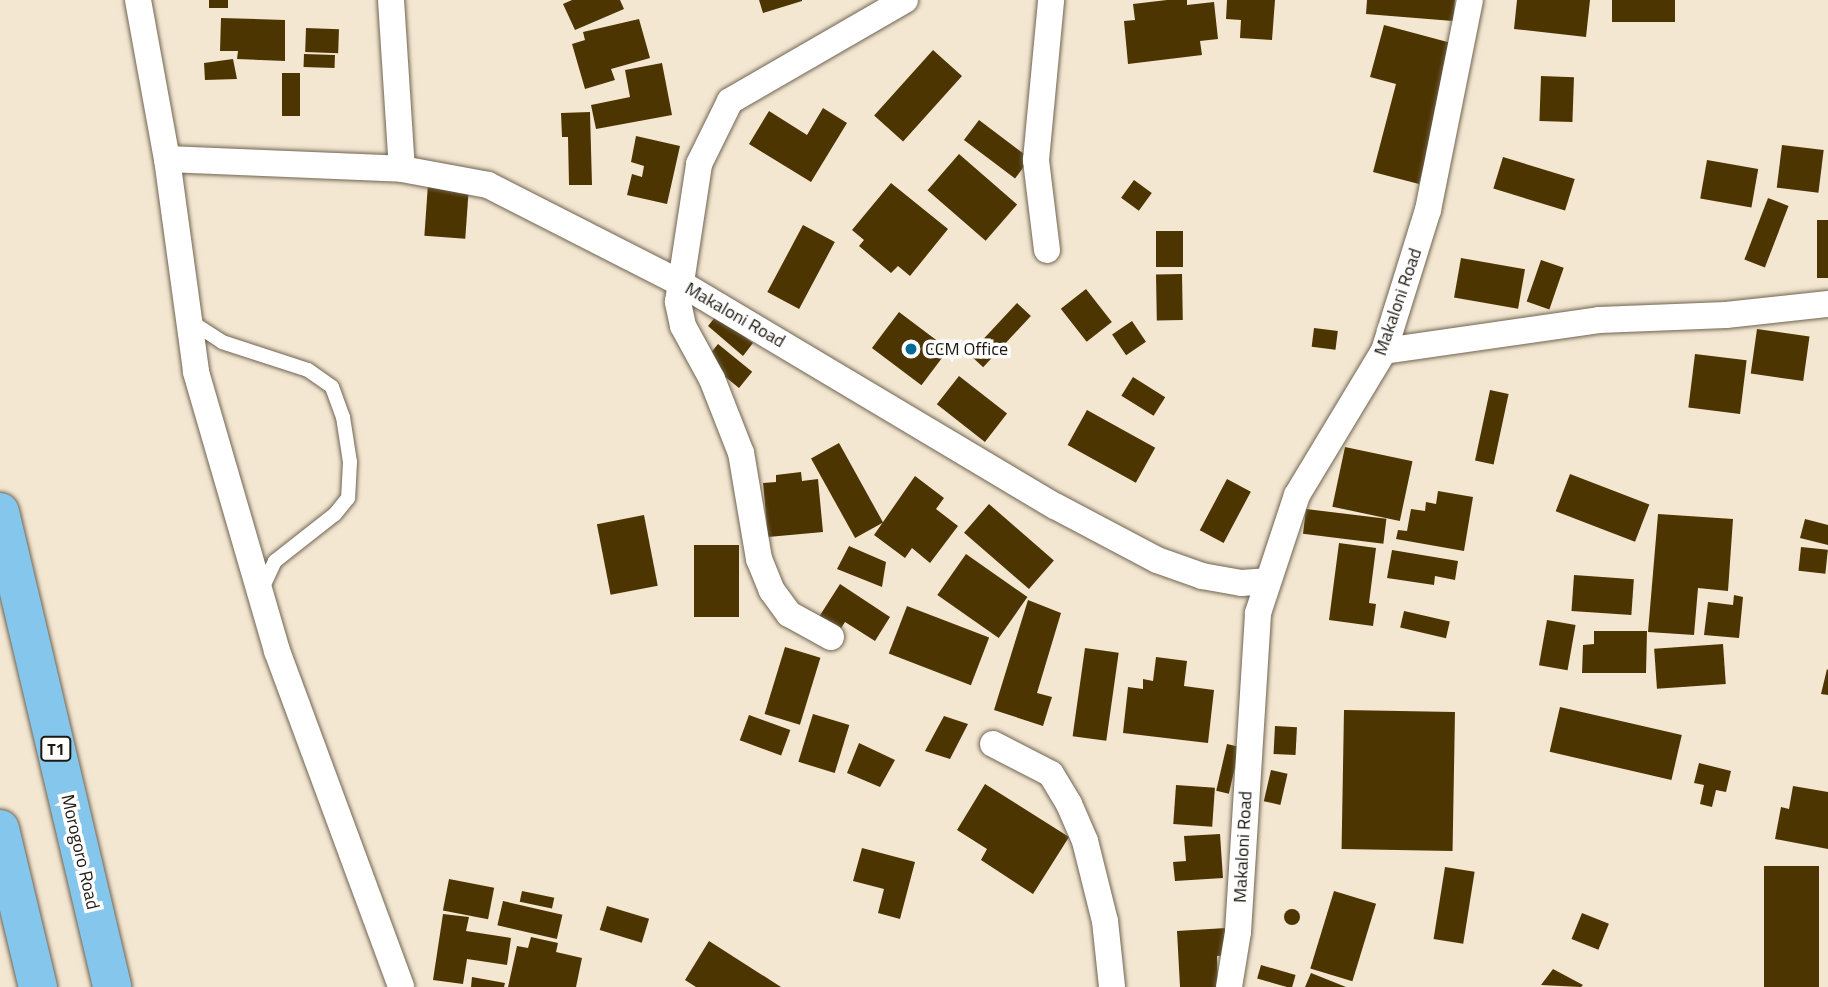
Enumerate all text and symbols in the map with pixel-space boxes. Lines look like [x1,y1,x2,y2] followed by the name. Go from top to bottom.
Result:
[1370,246,1426,358] street label: Makaloni Road
[681,278,789,352] street label: Makaloni Road
[925,338,1008,360] place label: CCM Office
[903,341,919,357] marker: CCM Office
[40,736,72,762] road number: T1
[1229,791,1257,903] street label: Makaloni Road
[56,792,104,912] street label: Morogoro Road

